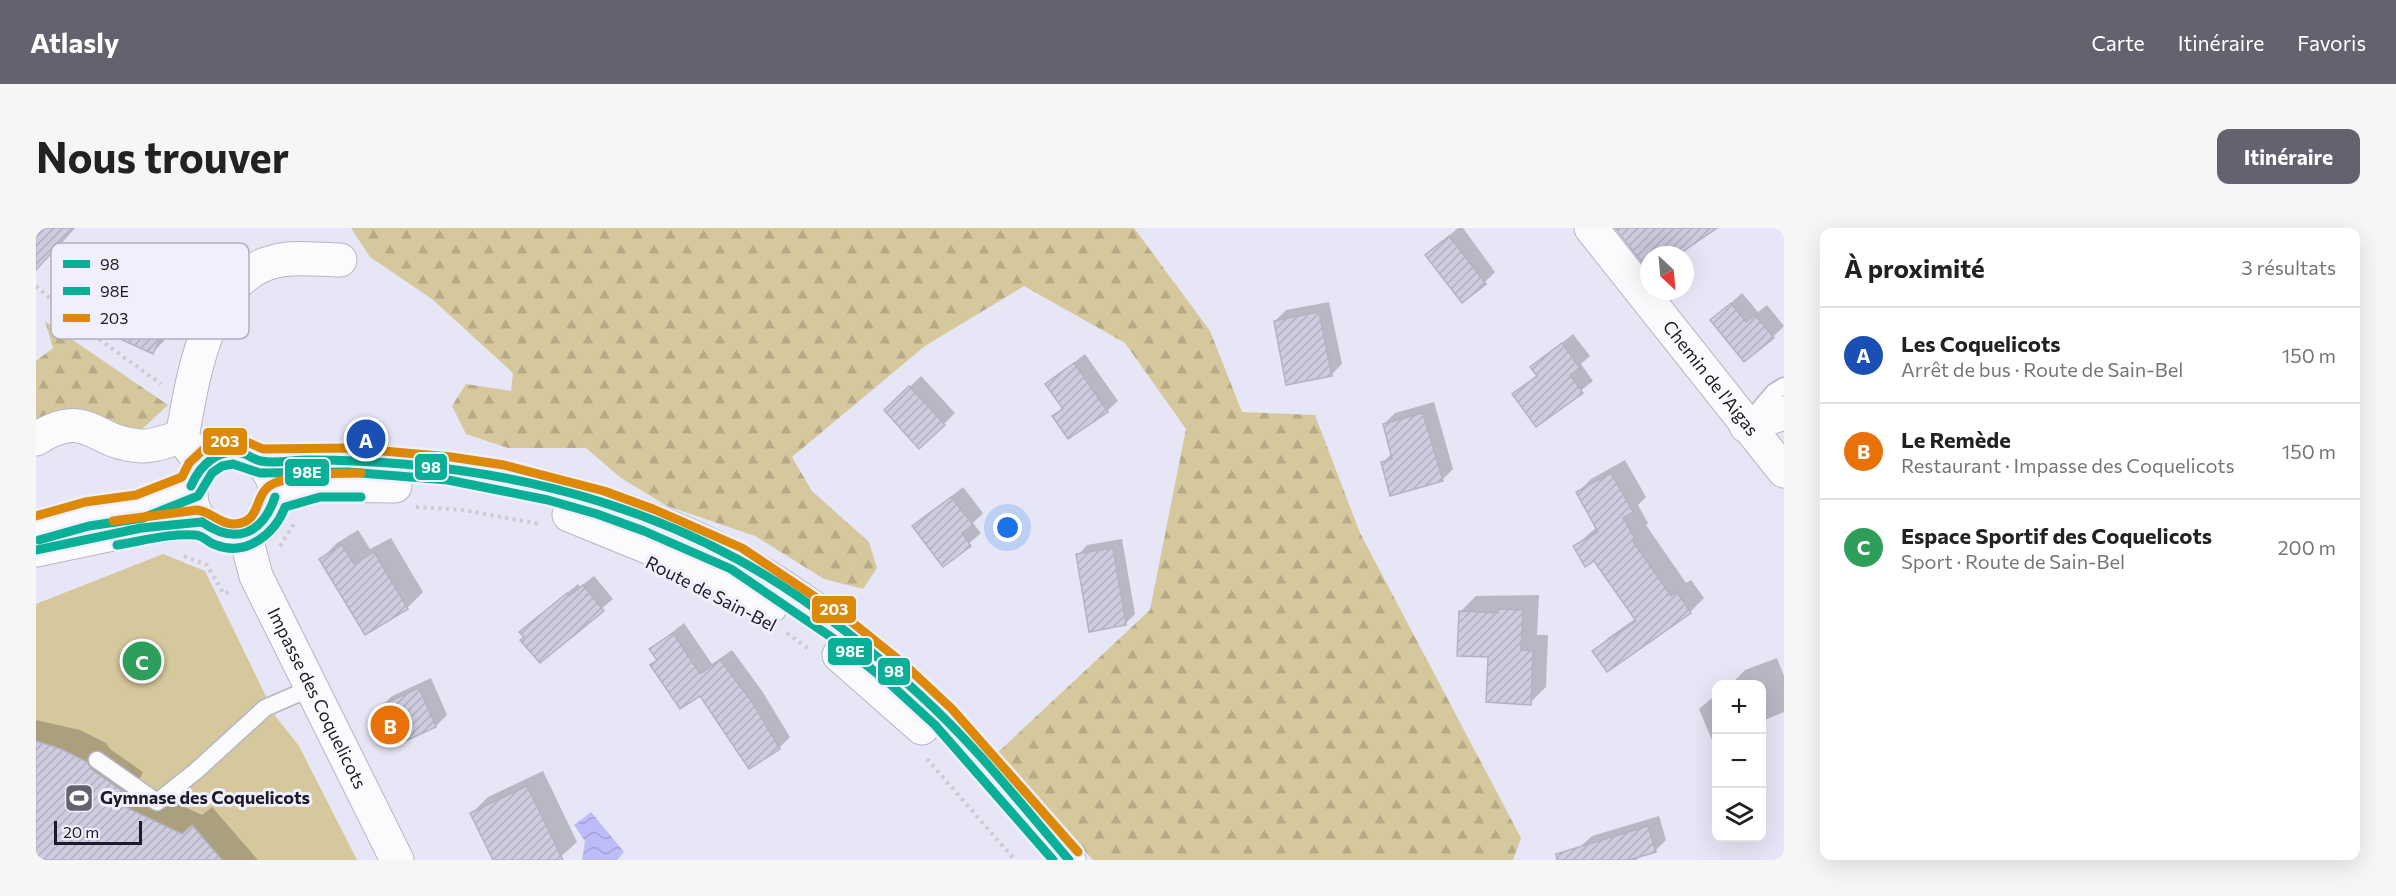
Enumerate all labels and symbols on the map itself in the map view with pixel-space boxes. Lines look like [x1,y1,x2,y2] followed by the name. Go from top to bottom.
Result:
[51,243,249,339] legend
[1640,246,1694,300] north arrow
[100,254,119,273] text: 98
[100,281,129,300] text: 98E
[100,308,128,327] text: 203
[1659,316,1764,440] street label: Chemin de l'Aigas
[346,416,386,462] pin: A
[202,427,248,456] line badge: 203
[211,431,239,450] text: 203
[414,453,448,481] line badge: 98
[421,457,441,476] text: 98
[284,458,330,487] line badge: 98E
[292,462,322,481] text: 98E
[993,513,1022,542] your location
[642,551,781,636] street label: Route de Sain-Bel
[811,595,857,624] line badge: 203
[820,599,848,618] text: 203
[263,604,372,792] street label: Impasse des Coquelicots
[827,637,873,666] line badge: 98E
[122,638,162,684] pin: C
[835,641,865,660] text: 98E
[877,657,911,686] line badge: 98
[884,661,904,680] text: 98
[370,702,410,748] pin: B
[63,782,95,814] sports icon: Gymnase des Coquelicots
[100,786,310,808] place label: Gymnase des Coquelicots
[54,818,142,846] scale bar

